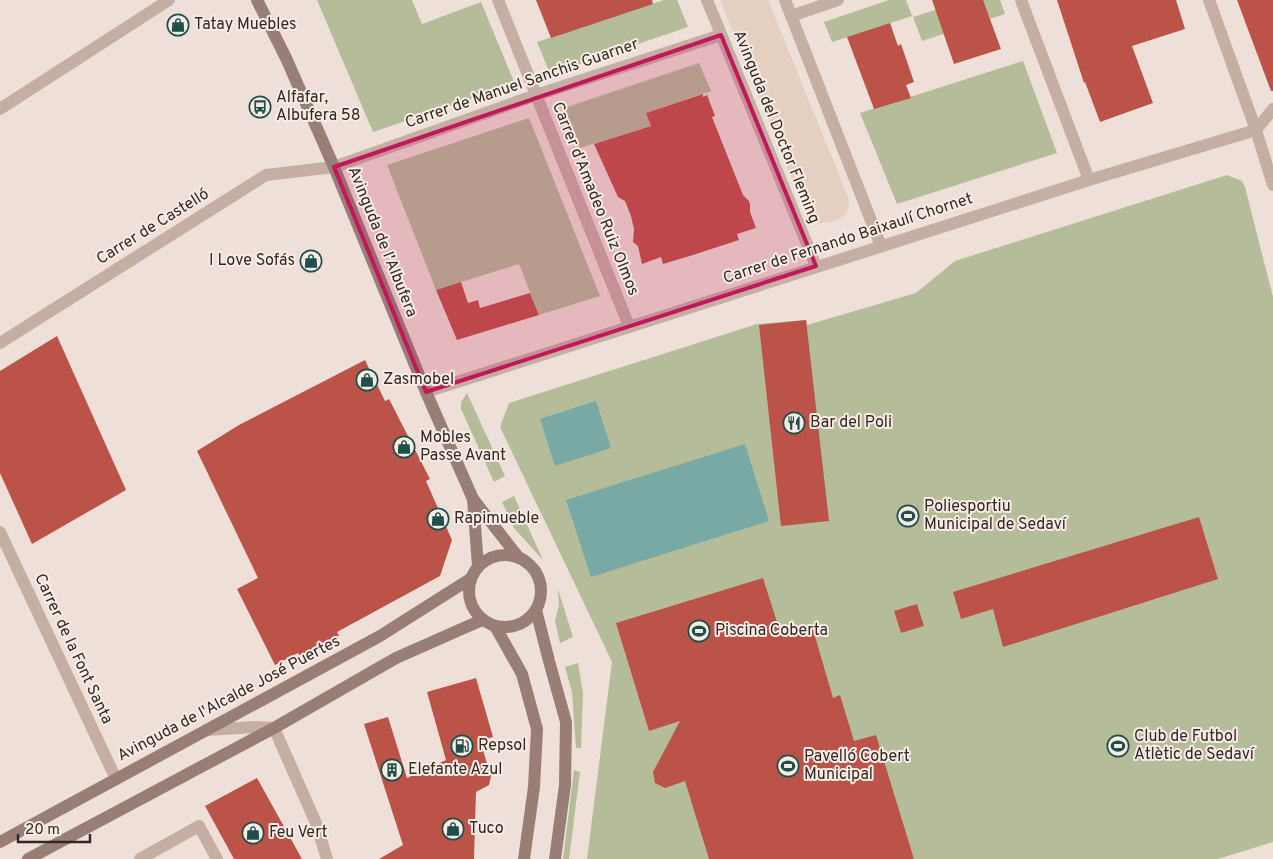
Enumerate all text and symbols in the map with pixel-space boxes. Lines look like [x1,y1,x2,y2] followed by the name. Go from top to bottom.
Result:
[166,13,190,37] shop icon: Tatay Muebles
[194,15,297,35] place label: Tatay Muebles
[728,28,824,226] street label: Avinguda del Doctor Fleming
[403,35,641,133] street label: Carrer de Manuel Sanchis Guarner
[276,88,361,126] place label: Alfafar, Albufera 58
[248,95,272,119] bus stop icon: Alfafar, Albufera 58
[547,99,643,299] street label: Carrer d'Amadeo Ruiz Olmos
[343,164,421,320] street label: Avinguda de l'Albufera
[93,184,213,270] street label: Carrer de Castelló
[721,189,975,289] street label: Carrer de Fernando Baixaulí Chornet
[299,249,323,273] shop icon: I Love Sofás
[209,251,295,271] place label: I Love Sofás
[355,368,379,392] shop icon: Zasmobel
[383,370,454,390] place label: Zasmobel
[782,411,806,435] restaurant icon: Bar del Poli
[810,413,892,433] place label: Bar del Poli
[420,428,506,466] place label: Mobles Passe Avant
[392,435,416,459] shop icon: Mobles Passe Avant
[924,497,1068,535] place label: Poliesportiu Municipal de Sedaví
[896,504,920,528] sports icon: Poliesportiu Municipal de Sedaví
[426,507,450,531] shop icon: Rapimueble
[454,509,539,529] place label: Rapimueble
[29,571,117,727] street label: Carrer de la Font Santa
[687,619,711,643] sports icon: Piscina Coberta
[715,621,828,641] place label: Piscina Coberta
[114,632,344,766] street label: Avinguda de l'Alcalde José Puertes
[1134,727,1256,765] place label: Club de Futbol Atlètic de Sedaví
[450,734,474,758] fuel station icon: Repsol
[1106,734,1130,758] sports icon: Club de Futbol Atlètic de Sedaví
[478,736,526,756] place label: Repsol
[804,747,910,785] place label: Pavelló Cobert Municipal
[776,754,800,778] sports icon: Pavelló Cobert Municipal
[380,758,404,782] building icon: Elefante Azul
[408,760,503,780] place label: Elefante Azul
[18,812,90,844] scale bar
[441,817,465,841] shop icon: Tuco
[469,819,504,839] place label: Tuco
[25,821,60,840] text: 20 m
[241,821,265,845] shop icon: Feu Vert
[269,823,328,843] place label: Feu Vert

